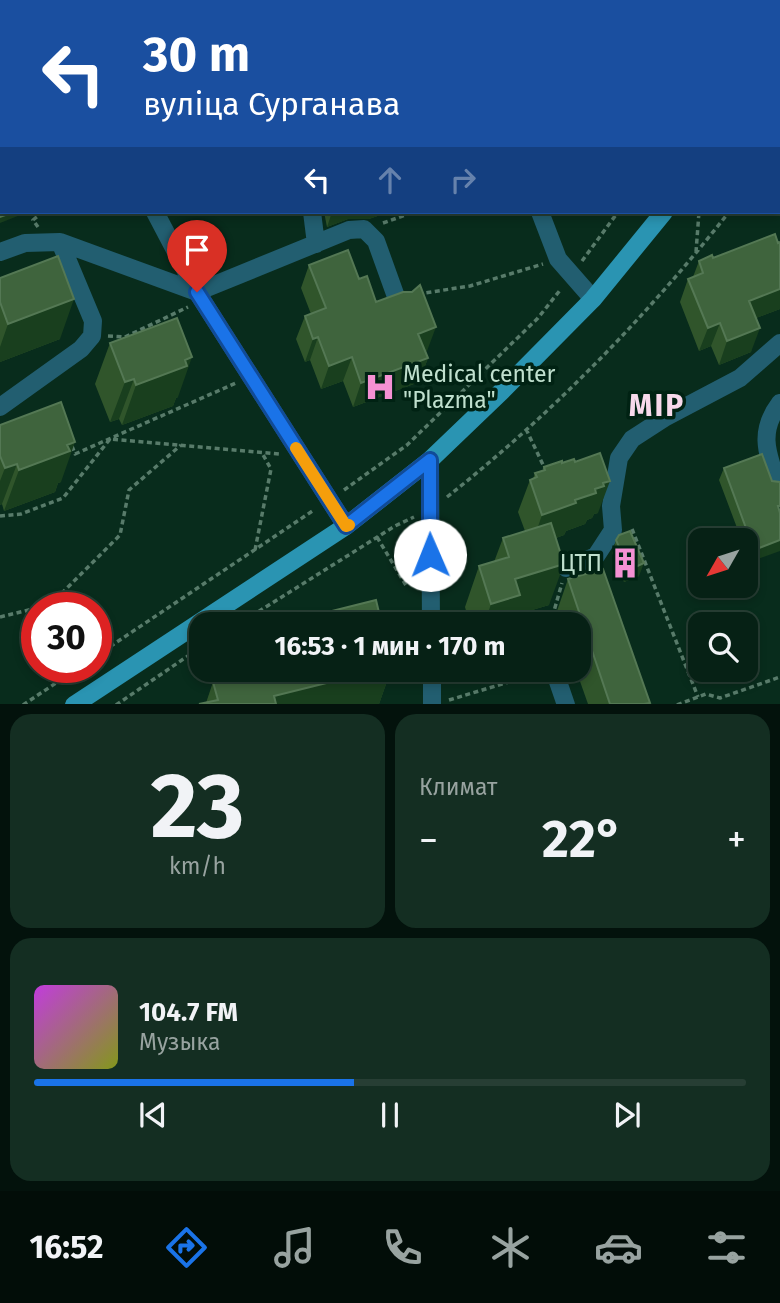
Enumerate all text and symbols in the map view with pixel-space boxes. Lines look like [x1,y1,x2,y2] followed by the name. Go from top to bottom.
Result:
[143,25,250,84] text: 30 m
[28,28,119,119] icon: left
[143,85,401,123] text: вуліца Сурганава
[298,161,336,199] icon: left
[371,161,409,199] icon: ahead
[444,161,482,199] icon: right
[167,220,227,292] pin
[178,231,216,269] icon: arrive
[403,360,556,414] place label: Medical center "Plazma"
[363,370,397,404] hospital icon: Medical center "Plazma"
[629,388,685,424] district label: МІР
[393,518,467,592] position arrow
[688,528,758,598] north arrow
[688,528,758,682] map controls
[608,546,642,580] building icon: ЦТП
[560,549,602,577] place label: ЦТП
[21,592,112,683] speed limit sign: 30
[688,612,758,682] button: search
[274,631,506,662] text: 16:53 · 1 мин · 170 m
[151,752,244,861] text: 23
[419,773,497,801] text: Климат
[542,808,623,871] text: 22°
[419,817,438,863] text: −
[727,817,746,863] text: +
[169,852,226,880] text: km/h
[139,997,238,1028] text: 104.7 FM
[139,1028,220,1056] text: Музыка
[134,1096,172,1134] icon: previous
[371,1096,409,1134] icon: pause
[608,1096,646,1134] icon: next
[162,1223,211,1272] icon: directions
[270,1223,319,1272] icon: music
[378,1223,427,1272] icon: phone
[486,1223,535,1272] icon: climate
[594,1223,643,1272] icon: car
[702,1223,751,1272] icon: filters
[29,1228,104,1266] text: 16:52

